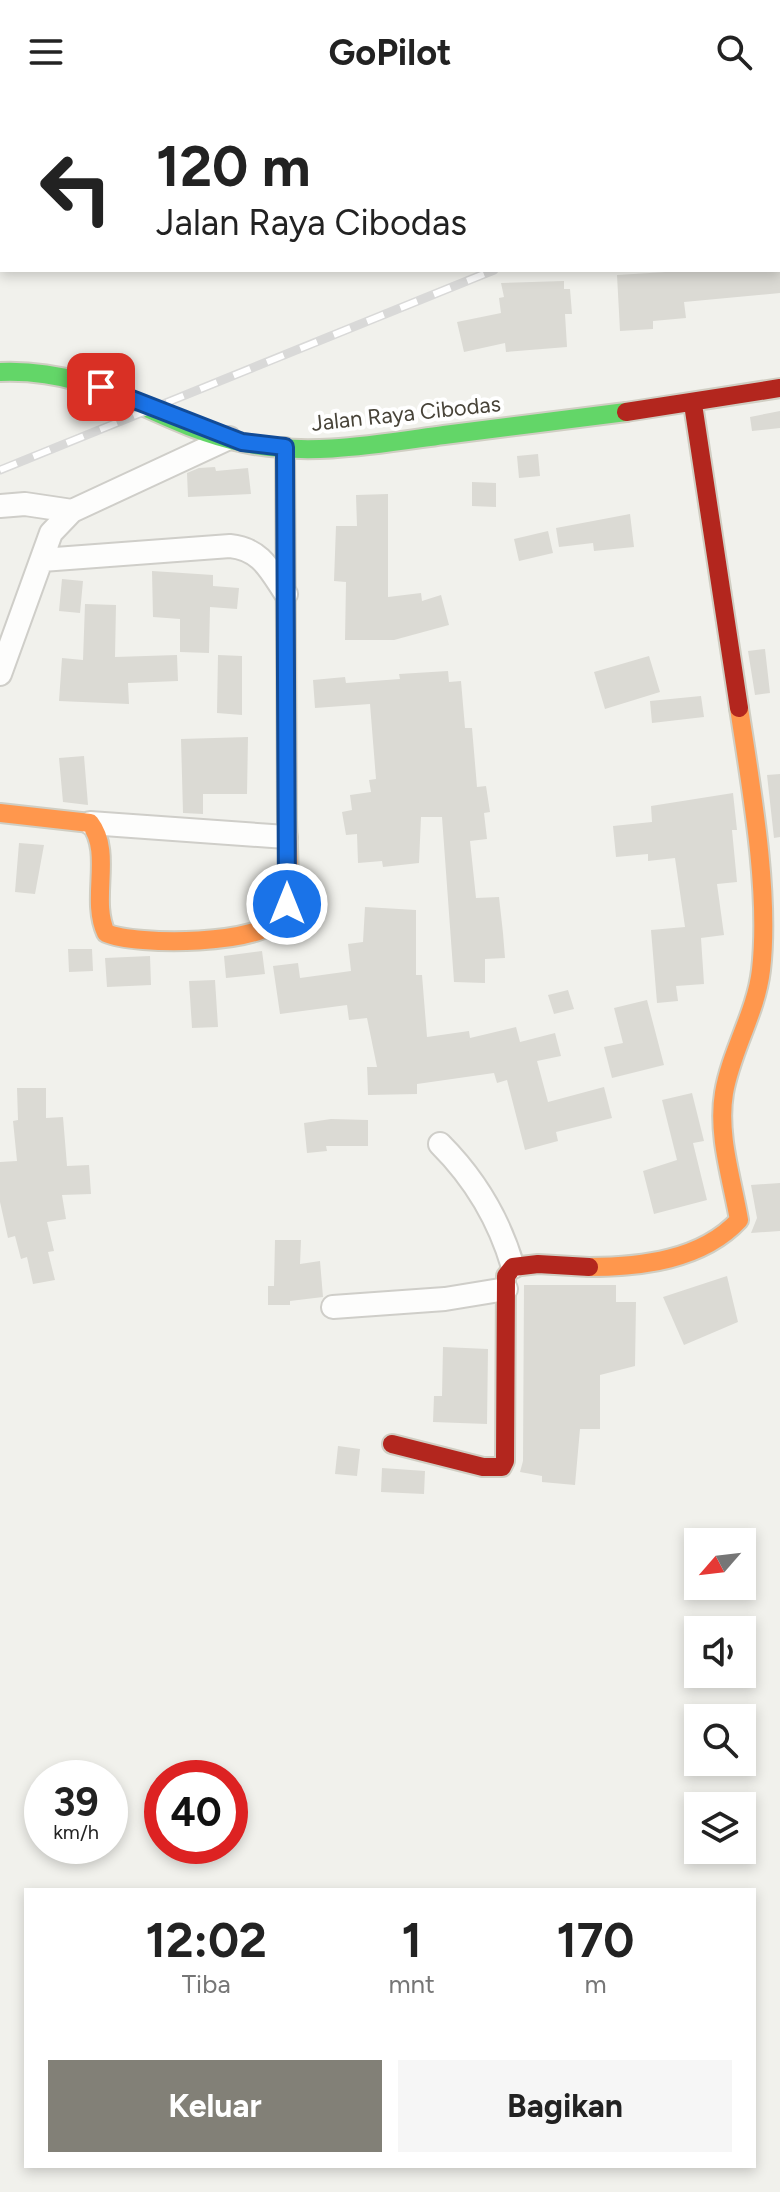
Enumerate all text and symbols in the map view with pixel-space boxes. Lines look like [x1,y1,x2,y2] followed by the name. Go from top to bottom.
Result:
[24,30,68,74] icon: menu
[712,30,756,74] icon: search
[328,31,452,74] text: GoPilot
[156,133,311,200] text: 120 m
[24,136,128,240] icon: left
[156,201,467,244] text: Jalan Raya Cibodas
[67,353,135,421] pin
[79,365,123,409] icon: arrive
[310,390,502,437] street label: Jalan Raya Cibodas
[245,862,329,946] position arrow
[684,1528,756,1600] north arrow
[684,1528,756,1864] map controls
[684,1616,756,1688] button: sound
[684,1704,756,1776] button: search
[144,1760,248,1864] speed limit sign: 40
[53,1778,99,1826] text: 39
[684,1792,756,1864] button: layers
[53,1820,99,1844] text: km/h
[146,1911,267,1969] text: 12:02
[402,1911,422,1969] text: 1
[556,1911,634,1969] text: 170
[182,1968,231,2000] text: Tiba
[388,1968,435,2000] text: mnt
[584,1968,607,2000] text: m
[48,2060,382,2152] button: Keluar
[398,2060,732,2152] button: Bagikan

